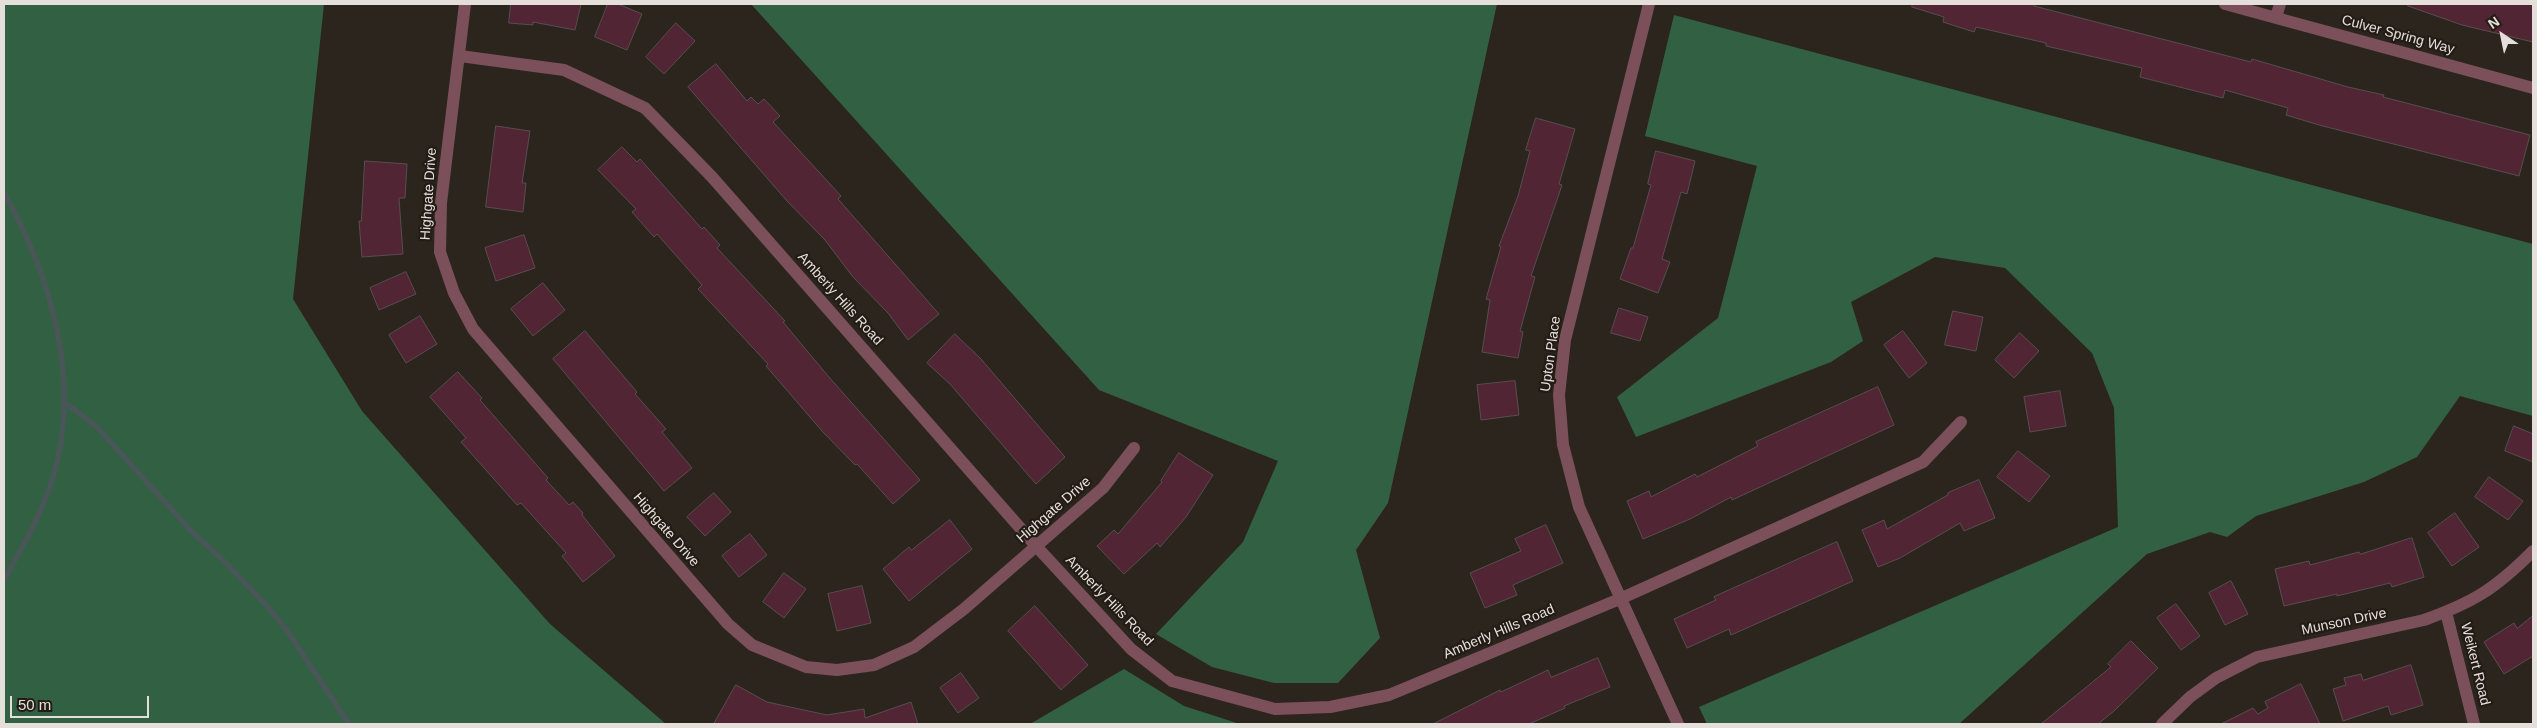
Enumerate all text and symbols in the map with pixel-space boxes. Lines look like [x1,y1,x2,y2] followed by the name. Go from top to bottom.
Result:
[2477,10,2527,60] north arrow
[2340,12,2456,58] street label: Culver Spring Way
[2485,13,2502,32] text: N
[417,147,441,241] street label: Highgate Drive
[794,249,886,349] street label: Amberly Hills Road
[1537,315,1565,393] street label: Upton Place
[1014,473,1094,547] street label: Highgate Drive
[629,490,703,570] street label: Highgate Drive
[1062,552,1156,650] street label: Amberly Hills Road
[1441,601,1557,663] street label: Amberly Hills Road
[2300,605,2388,639] street label: Munson Drive
[2457,621,2493,707] street label: Weikert Road
[12,686,151,718] scale bar
[18,696,51,713] text: 50 m

